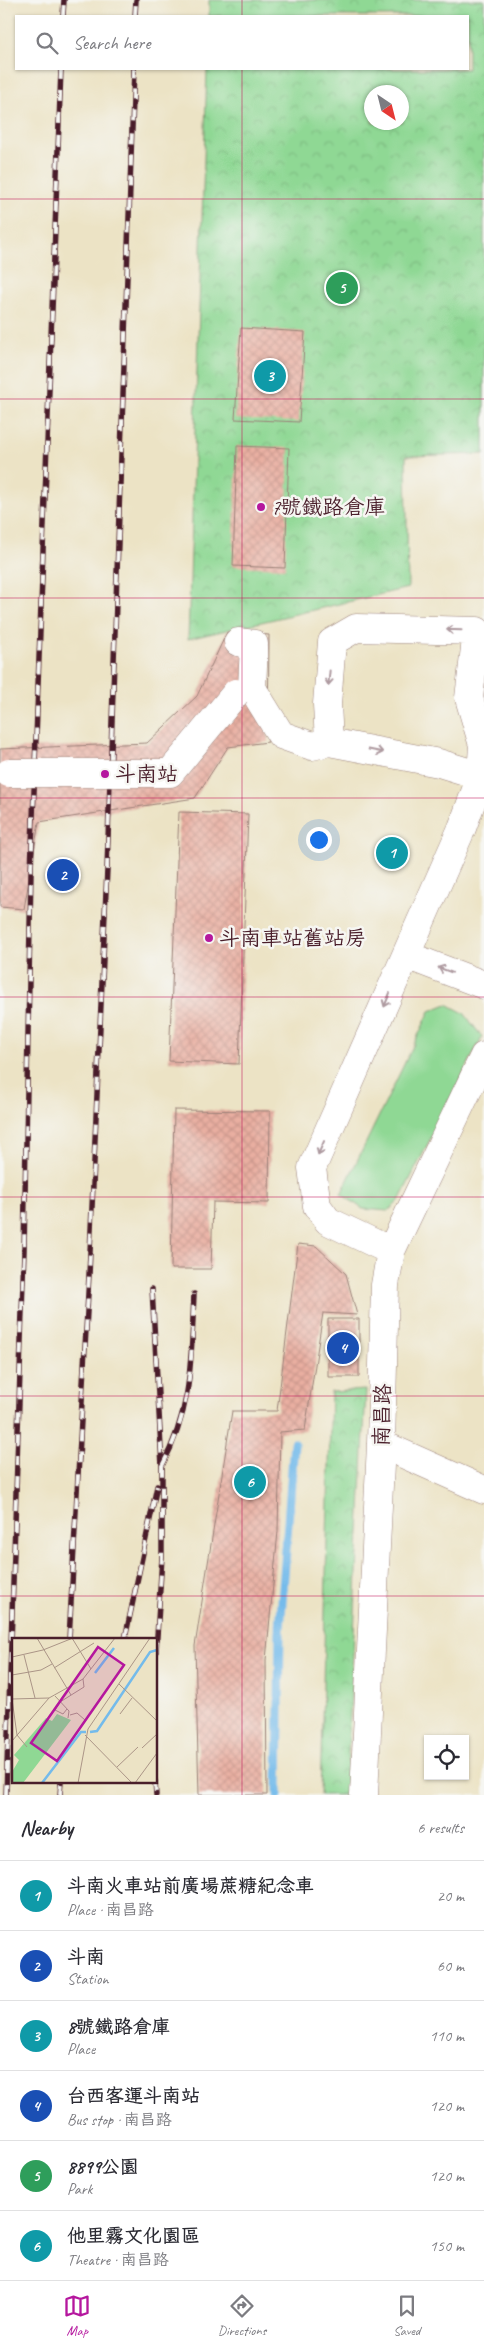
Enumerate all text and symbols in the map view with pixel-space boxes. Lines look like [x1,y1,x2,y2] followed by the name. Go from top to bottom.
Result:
[15,15,469,70] search box
[33,29,61,57] icon: search
[73,31,150,55] text: Search here
[364,85,409,130] north arrow
[326,269,358,307] pin: 5
[254,357,286,395] pin: 3
[271,494,385,520] place label: 7號鐵路倉庫
[255,501,267,513] marker: 7號鐵路倉庫
[446,625,462,635] one-way arrow
[324,670,334,686] one-way arrow
[368,747,384,756] one-way arrow
[115,761,178,787] place label: 斗南站
[99,768,111,780] marker: 斗南站
[306,827,332,853] your location
[376,834,408,872] pin: 1
[47,856,79,894] pin: 2
[219,925,366,951] place label: 斗南車站舊站房
[203,932,215,944] marker: 斗南車站舊站房
[438,965,453,974] one-way arrow
[382,992,392,1007] one-way arrow
[315,1140,325,1155] one-way arrow
[327,1329,359,1367] pin: 4
[368,1383,396,1447] street label: 南昌路
[234,1463,266,1501] pin: 6
[12,1638,158,1782] inset map
[424,1735,469,1780] map controls
[424,1735,469,1780] button: locate
[20,1815,73,1841] text: Nearby
[417,1818,464,1838] text: 6 results
[67,1874,314,1898] text: 斗南火車站前廣場蔗糖紀念車
[32,1886,40,1906] text: 1
[437,1886,464,1906] text: 20 m
[67,1900,154,1920] text: Place · 南昌路
[67,1945,105,1969] text: 斗南
[32,1956,40,1976] text: 2
[437,1956,464,1976] text: 60 m
[67,1969,109,1989] text: Station
[67,2015,171,2039] text: 8號鐵路倉庫
[32,2026,40,2046] text: 3
[430,2026,464,2046] text: 110 m
[67,2039,95,2059] text: Place
[67,2084,200,2108] text: 台西客運斗南站
[32,2096,40,2116] text: 4
[430,2096,464,2116] text: 120 m
[67,2110,172,2130] text: Bus stop · 南昌路
[67,2155,139,2179] text: 8899公園
[33,2166,39,2186] text: 5
[430,2166,464,2186] text: 120 m
[67,2179,92,2199] text: Park
[67,2224,200,2248] text: 他里霧文化園區
[32,2236,40,2256] text: 6
[430,2236,464,2256] text: 150 m
[67,2250,169,2270] text: Theatre · 南昌路
[63,2292,91,2339] tab: Map
[218,2292,266,2339] tab: Directions
[393,2292,421,2339] tab: Saved

